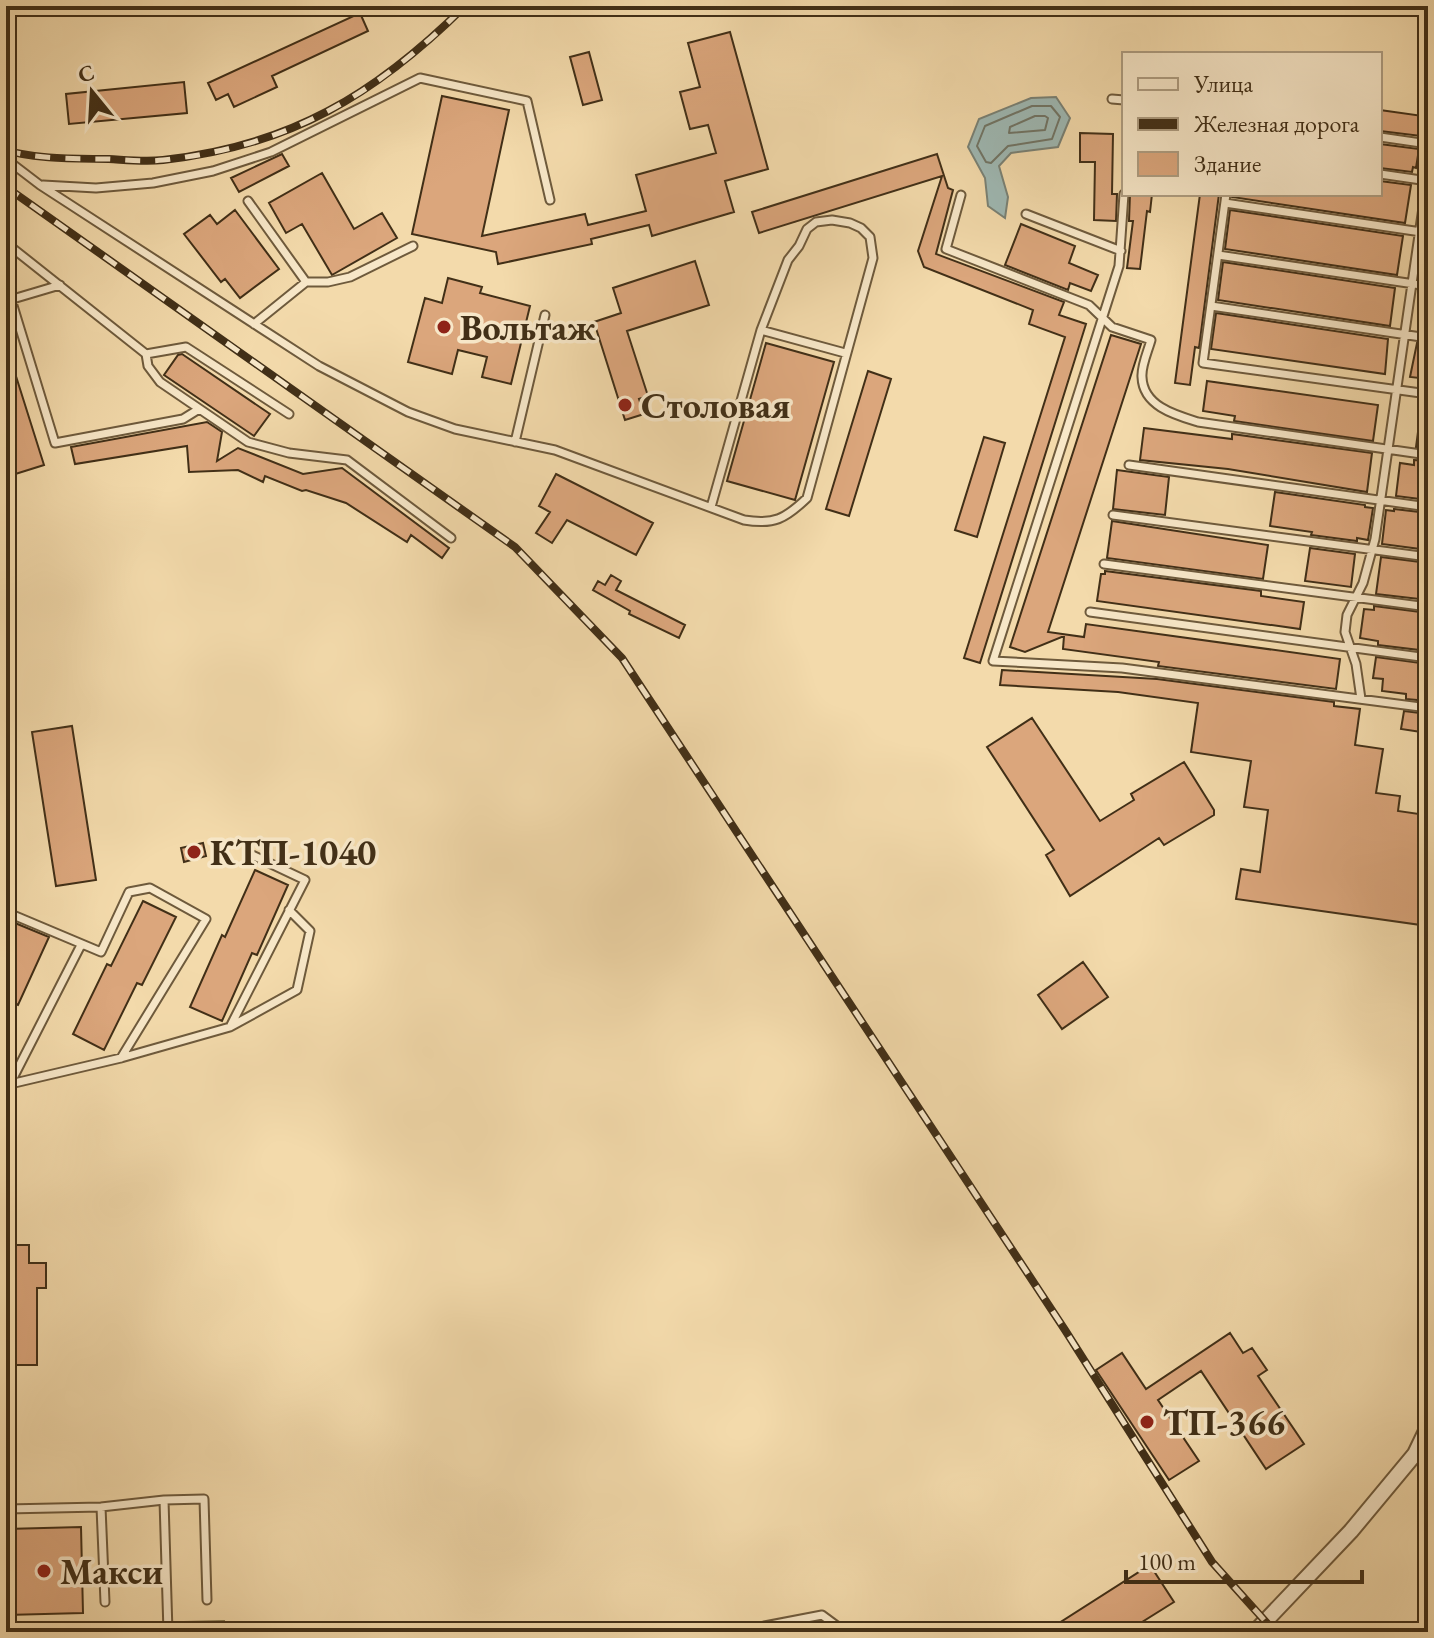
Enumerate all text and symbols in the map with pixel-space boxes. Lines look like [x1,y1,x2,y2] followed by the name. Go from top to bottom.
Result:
[52,52,132,132] north arrow
[1122,52,1382,196] legend
[74,57,98,90] text: С
[1193,68,1253,99] text: Улица
[1193,108,1360,139] text: Железная дорога
[1194,148,1261,179] text: Здание
[460,304,596,351] place label: Вольтаж
[435,318,453,336] marker: Вольтаж
[641,382,790,429] place label: Столовая
[616,396,634,414] marker: Столовая
[210,829,376,876] place label: КТП-1040
[185,843,203,861] marker: КТП-1040
[1163,1399,1285,1446] place label: ТП-366
[1138,1413,1156,1431] marker: ТП-366
[1126,1534,1362,1584] scale bar
[1138,1546,1196,1577] text: 100 m
[60,1548,163,1595] place label: Макси
[35,1562,53,1580] marker: Макси

